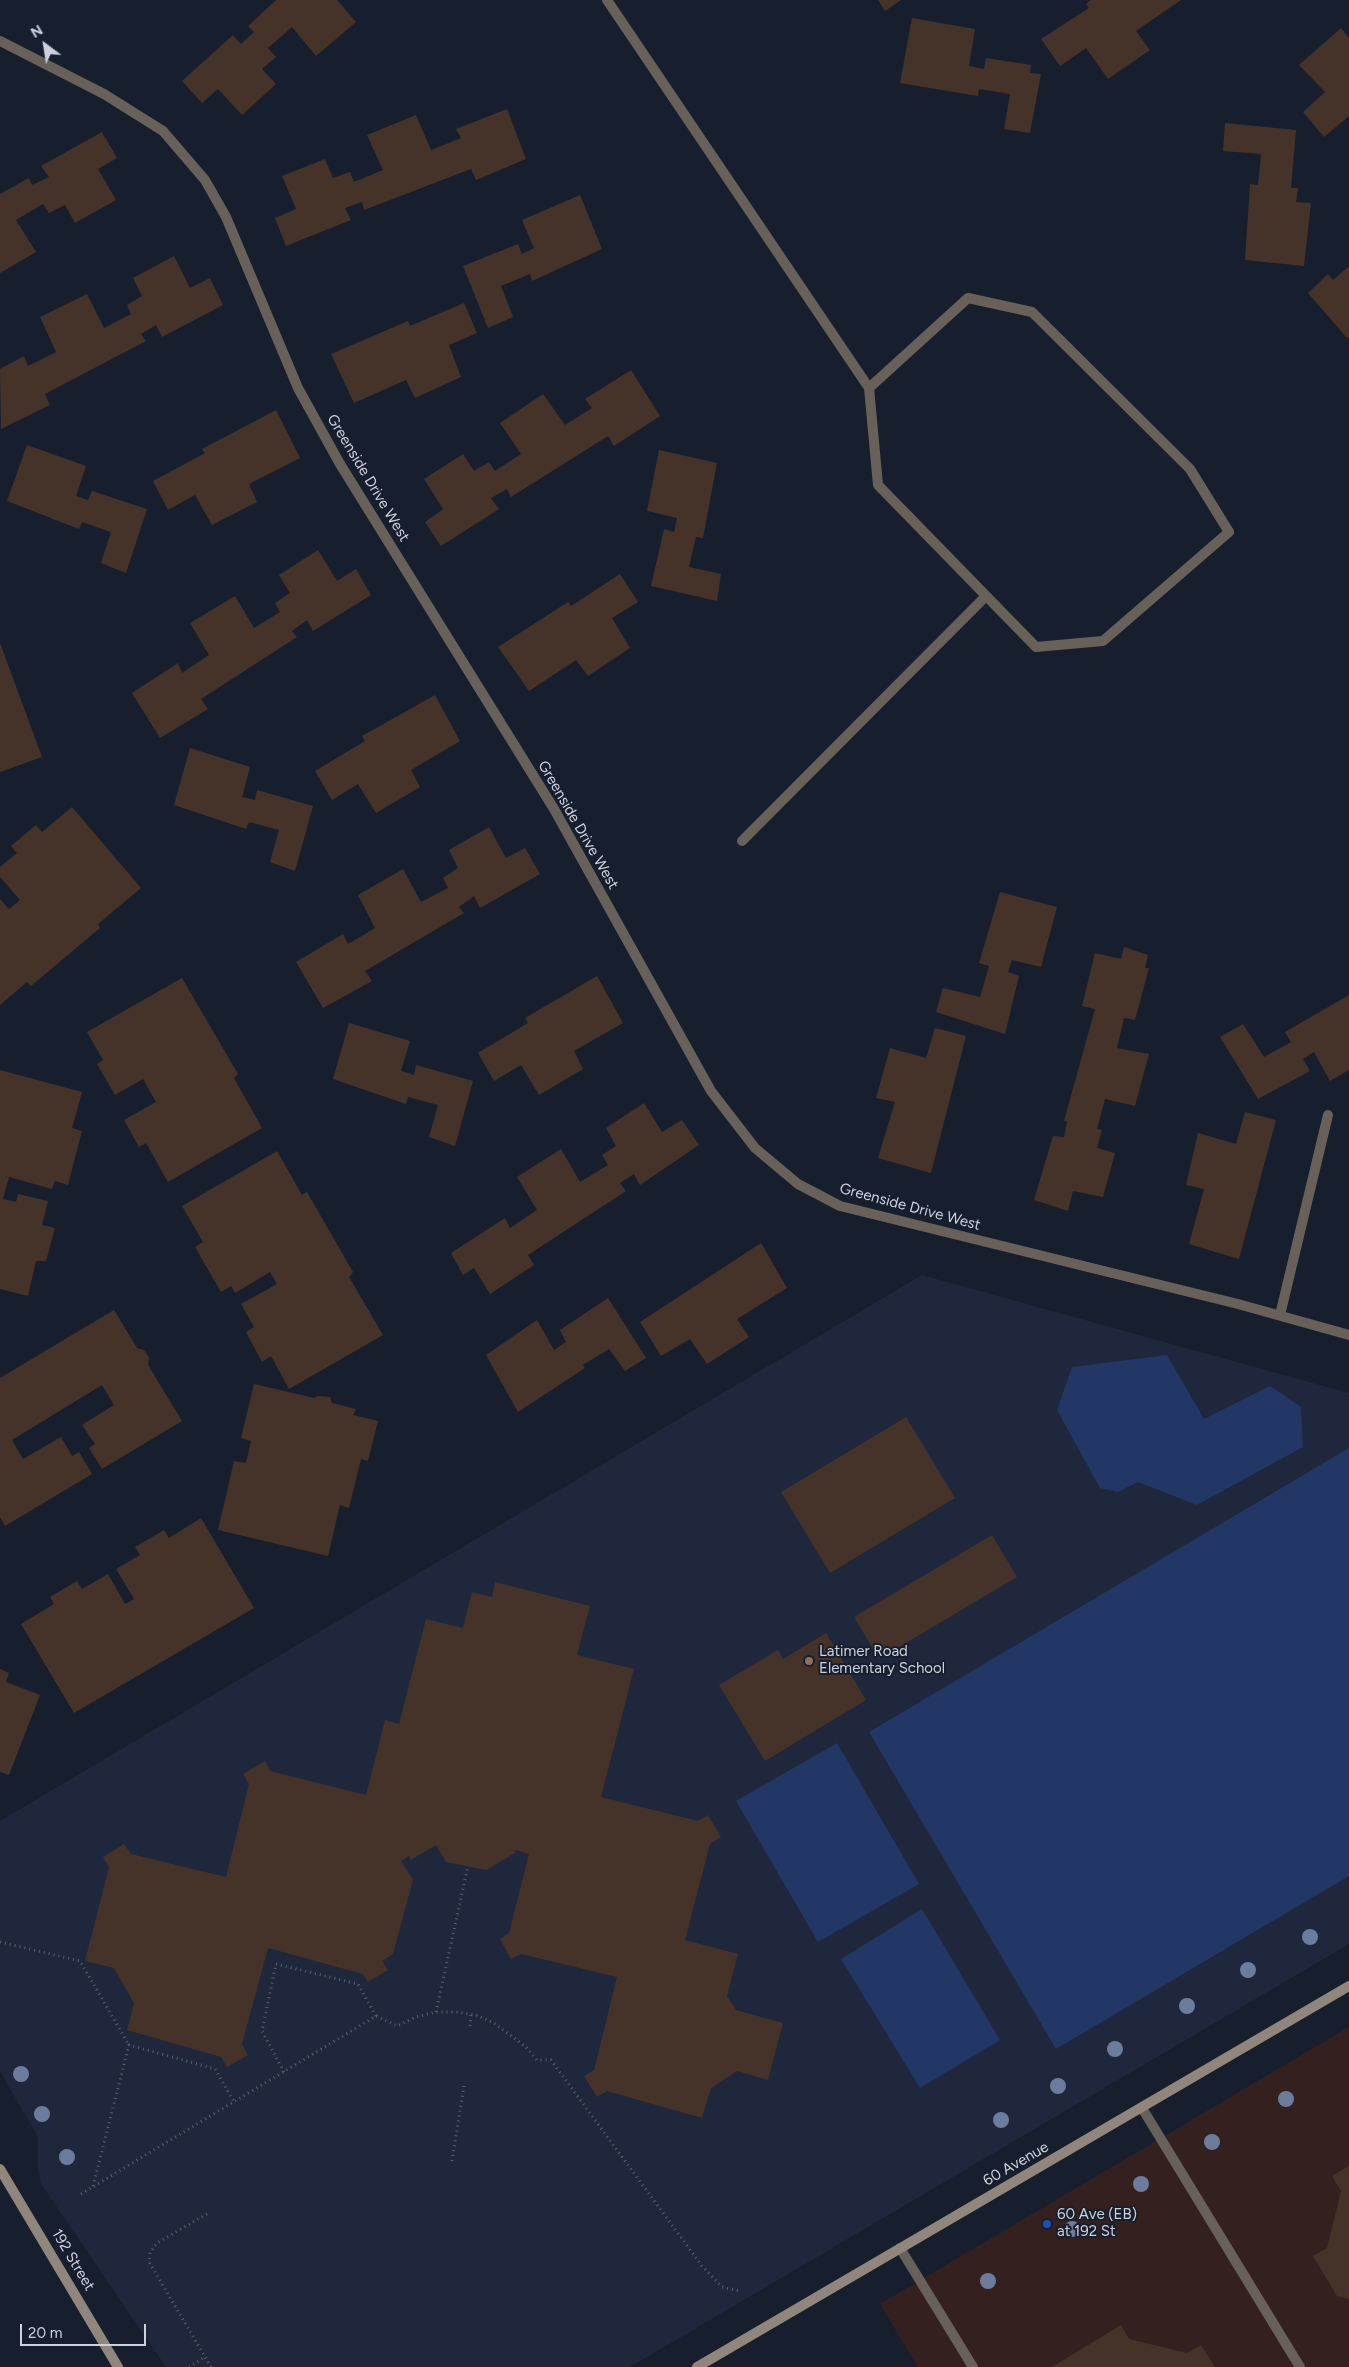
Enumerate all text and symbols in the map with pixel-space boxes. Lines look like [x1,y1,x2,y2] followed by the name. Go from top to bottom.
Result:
[20,20,70,70] north arrow
[28,22,46,42] text: N
[323,411,413,545] street label: Greenside Drive West
[534,758,622,892] street label: Greenside Drive West
[837,1179,983,1235] street label: Greenside Drive West
[819,1643,945,1678] place label: Latimer Road Elementary School
[803,1655,815,1667] marker: Latimer Road Elementary School
[980,2138,1052,2190] street label: 60 Avenue
[1057,2206,1137,2241] place label: 60 Ave (EB) at 192 St
[1041,2218,1053,2230] marker: 60 Ave (EB) at 192 St
[48,2226,98,2294] street label: 192 Street
[22,2314,149,2346] scale bar
[28,2324,62,2342] text: 20 m

